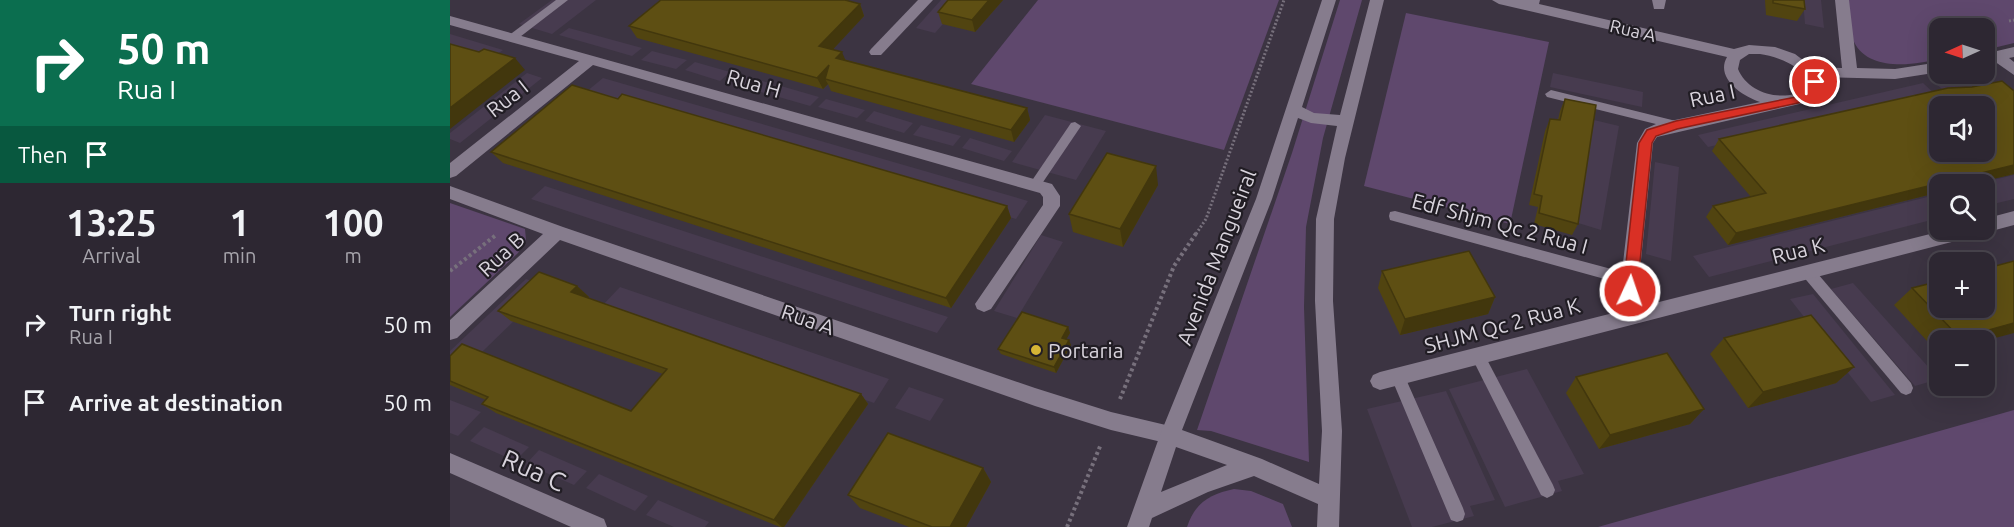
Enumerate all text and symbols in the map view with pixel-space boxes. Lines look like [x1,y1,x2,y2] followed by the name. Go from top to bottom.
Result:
[1608,15,1658,45] street label: Rua A
[1929,18,1995,84] north arrow
[1929,18,1995,396] map controls
[18,24,96,102] icon: right
[117,25,211,72] text: 50 m
[1789,56,1840,107] pin
[724,64,784,102] street label: Rua H
[1798,65,1831,98] icon: arrive
[117,74,176,104] text: Rua I
[481,74,533,122] street label: Rua I
[1687,78,1737,112] street label: Rua I
[1929,96,1995,162] button: sound
[80,138,113,171] icon: arrive
[18,142,68,167] text: Then
[1171,166,1261,348] street label: Avenida Mangueiral
[1929,174,1995,240] button: search
[1409,188,1591,258] street label: Edf Shjm Qc 2 Rua I
[66,202,156,243] text: 13:25
[229,202,250,243] text: 1
[323,202,384,243] text: 100
[473,227,529,281] street label: Rua B
[1769,232,1827,268] street label: Rua K
[82,244,141,267] text: Arrival
[223,244,256,267] text: min
[345,244,362,267] text: m
[1929,252,1995,318] button: +
[1598,259,1662,323] position arrow
[1422,293,1583,357] street label: SHJM Qc 2 Rua K
[778,299,838,339] street label: Rua A
[69,300,171,325] text: Turn right
[18,308,51,341] icon: right
[383,312,432,337] text: 50 m
[69,325,113,348] text: Rua I
[1929,330,1995,396] button: −
[1048,338,1123,362] place label: Portaria
[1029,343,1043,357] marker: Portaria
[18,386,51,419] icon: arrive
[69,390,283,415] text: Arrive at destination
[383,390,432,415] text: 50 m
[498,443,570,497] street label: Rua C

